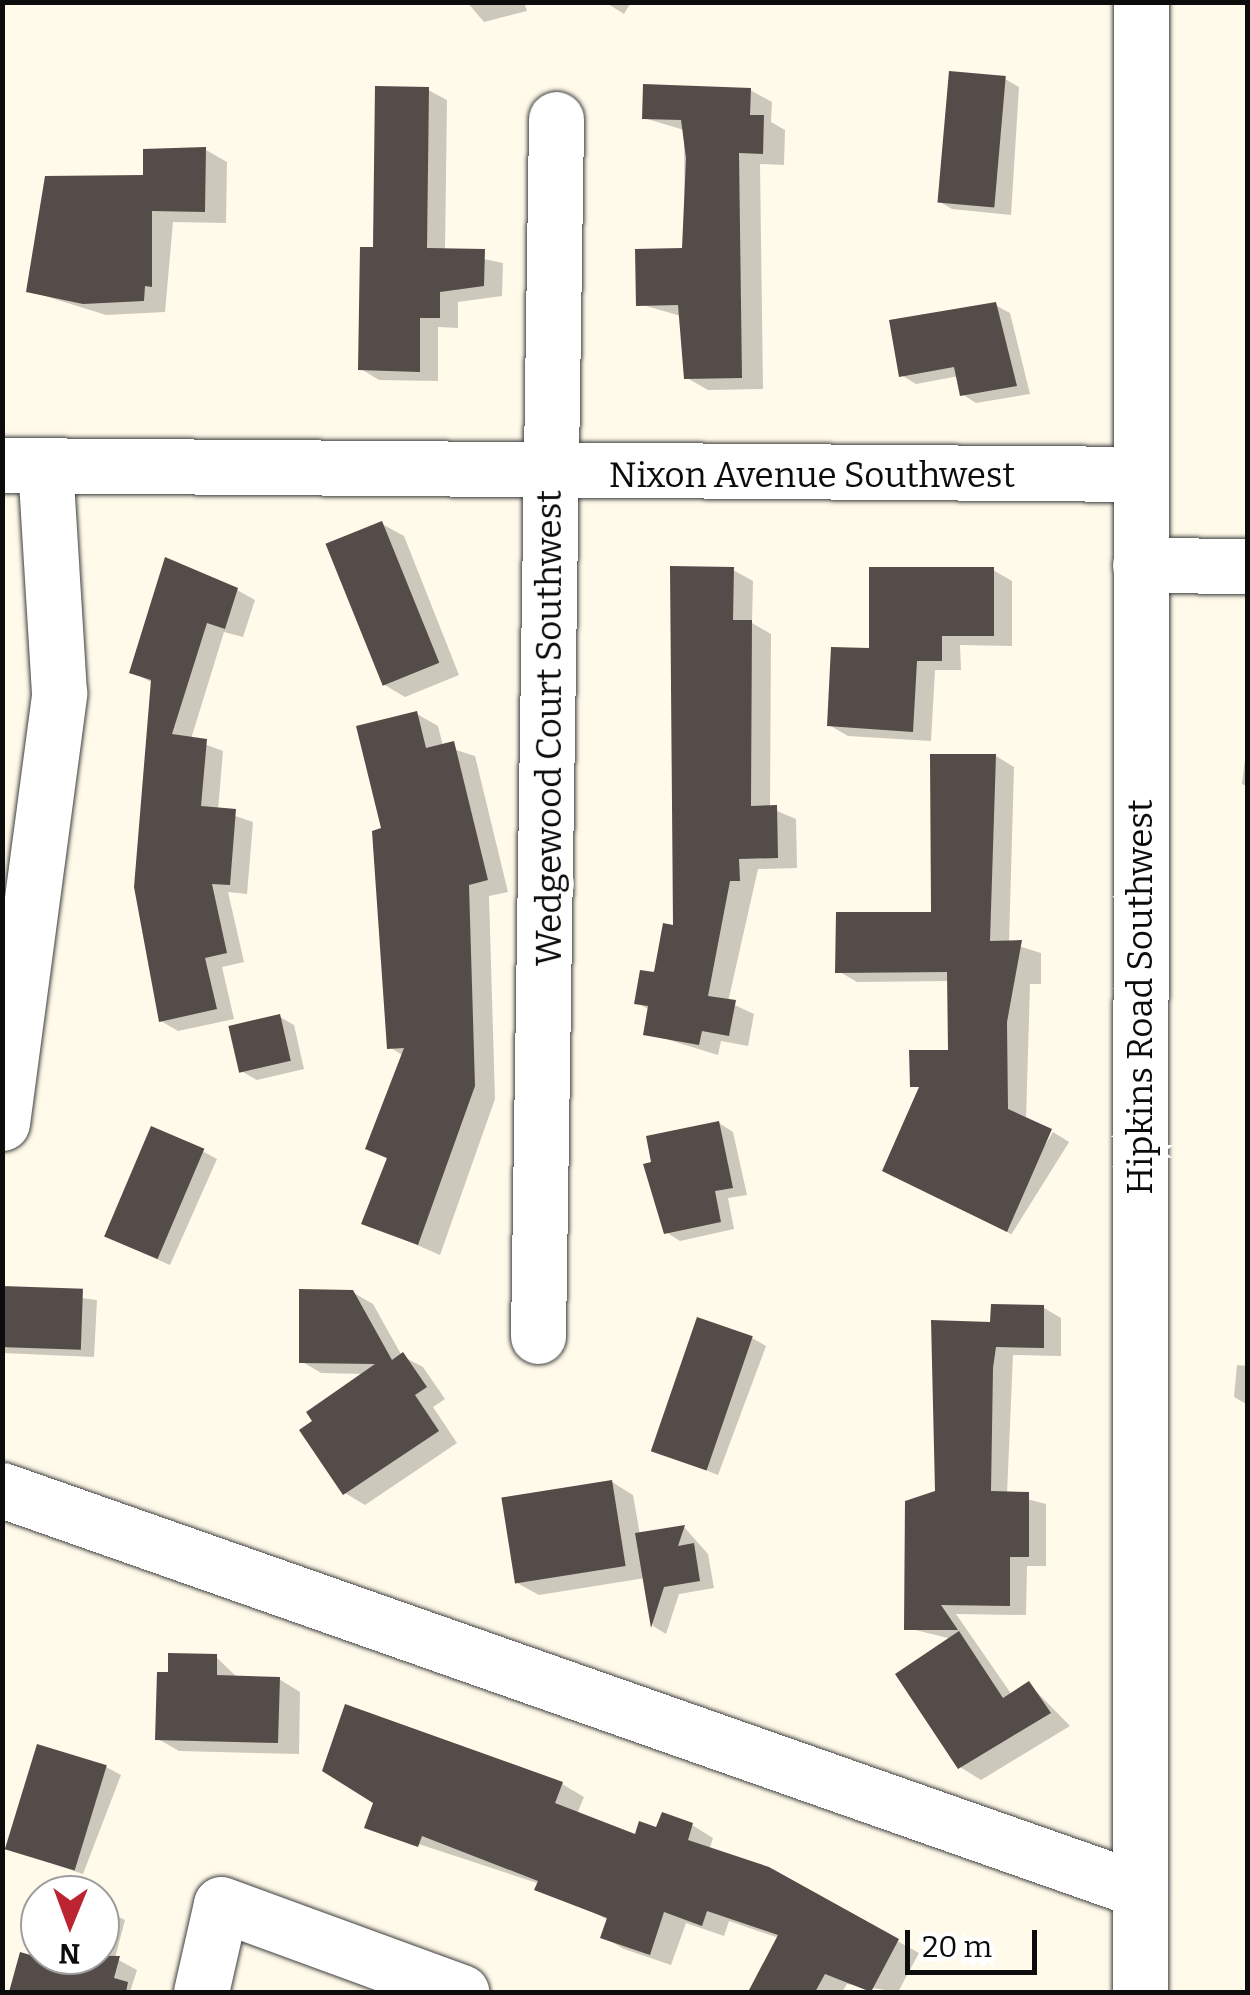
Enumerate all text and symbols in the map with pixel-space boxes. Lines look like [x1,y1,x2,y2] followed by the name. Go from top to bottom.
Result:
[609,454,1015,496] street label: Nixon Avenue Southwest
[528,490,570,966] street label: Wedgewood Court Southwest
[1119,799,1161,1195] street label: Hipkins Road Southwest
[20,1875,120,1975] north arrow
[910,1910,1042,1972] scale bar
[922,1929,992,1965] text: 20 m
[58,1937,81,1970] text: N

